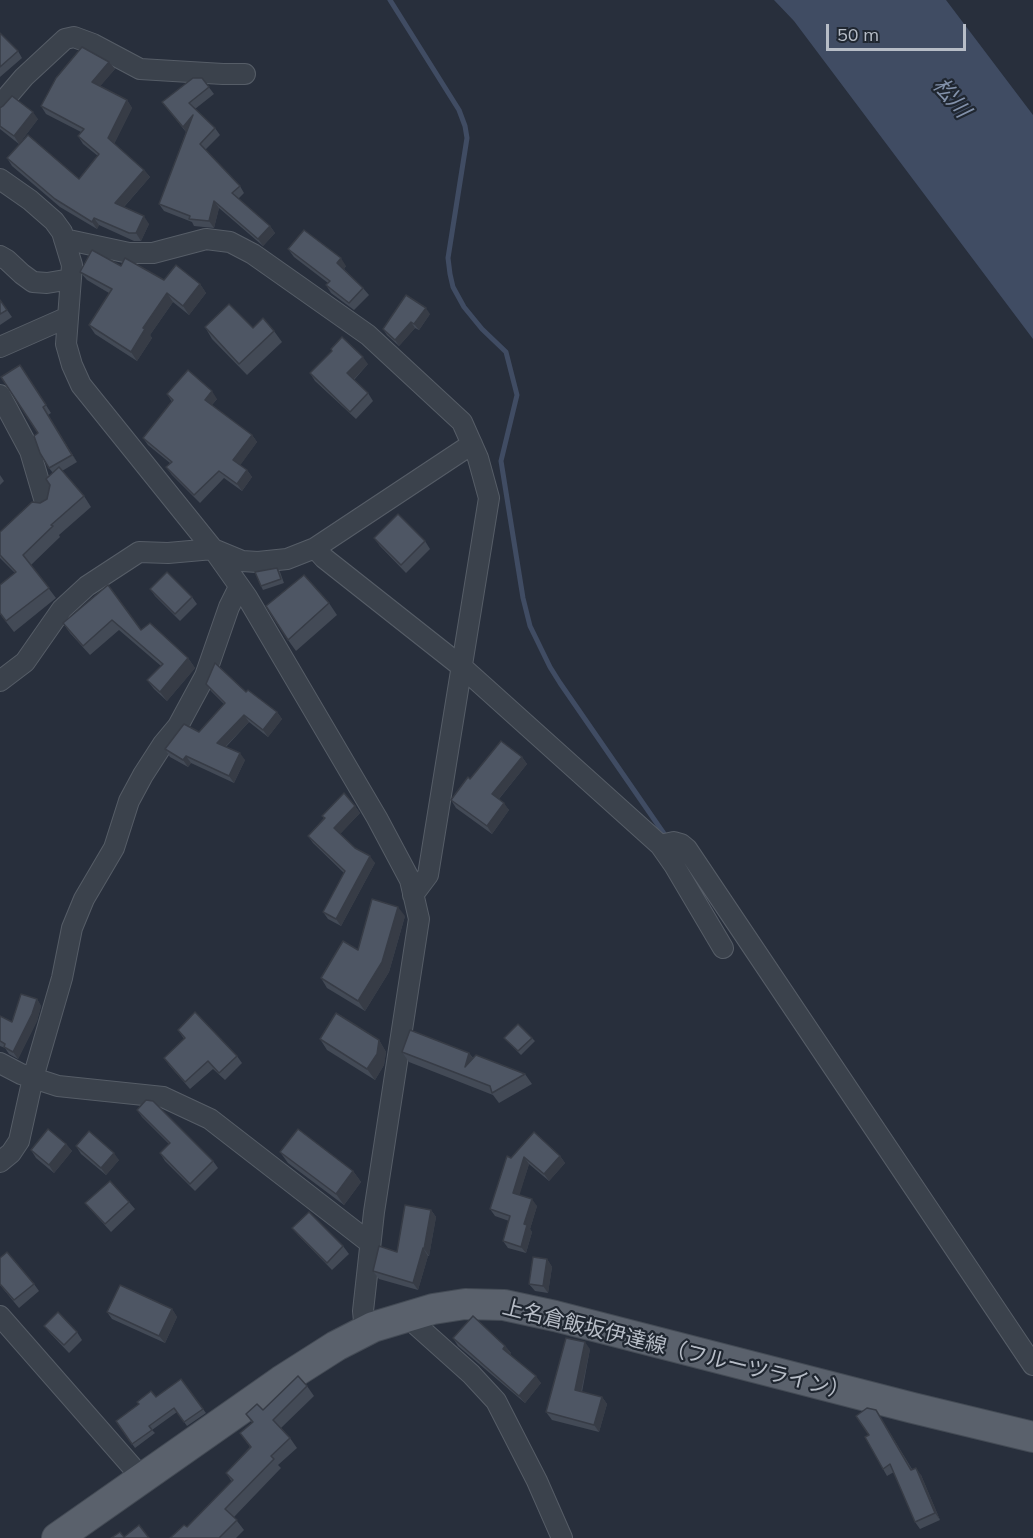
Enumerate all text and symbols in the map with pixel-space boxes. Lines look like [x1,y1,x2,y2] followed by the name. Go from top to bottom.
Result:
[829,12,968,50] scale bar
[837,23,879,46] text: 50 m
[927,73,975,123] water label: 松川
[500,1295,852,1405] street label: 上名倉飯坂伊達線（フルーツライン）

